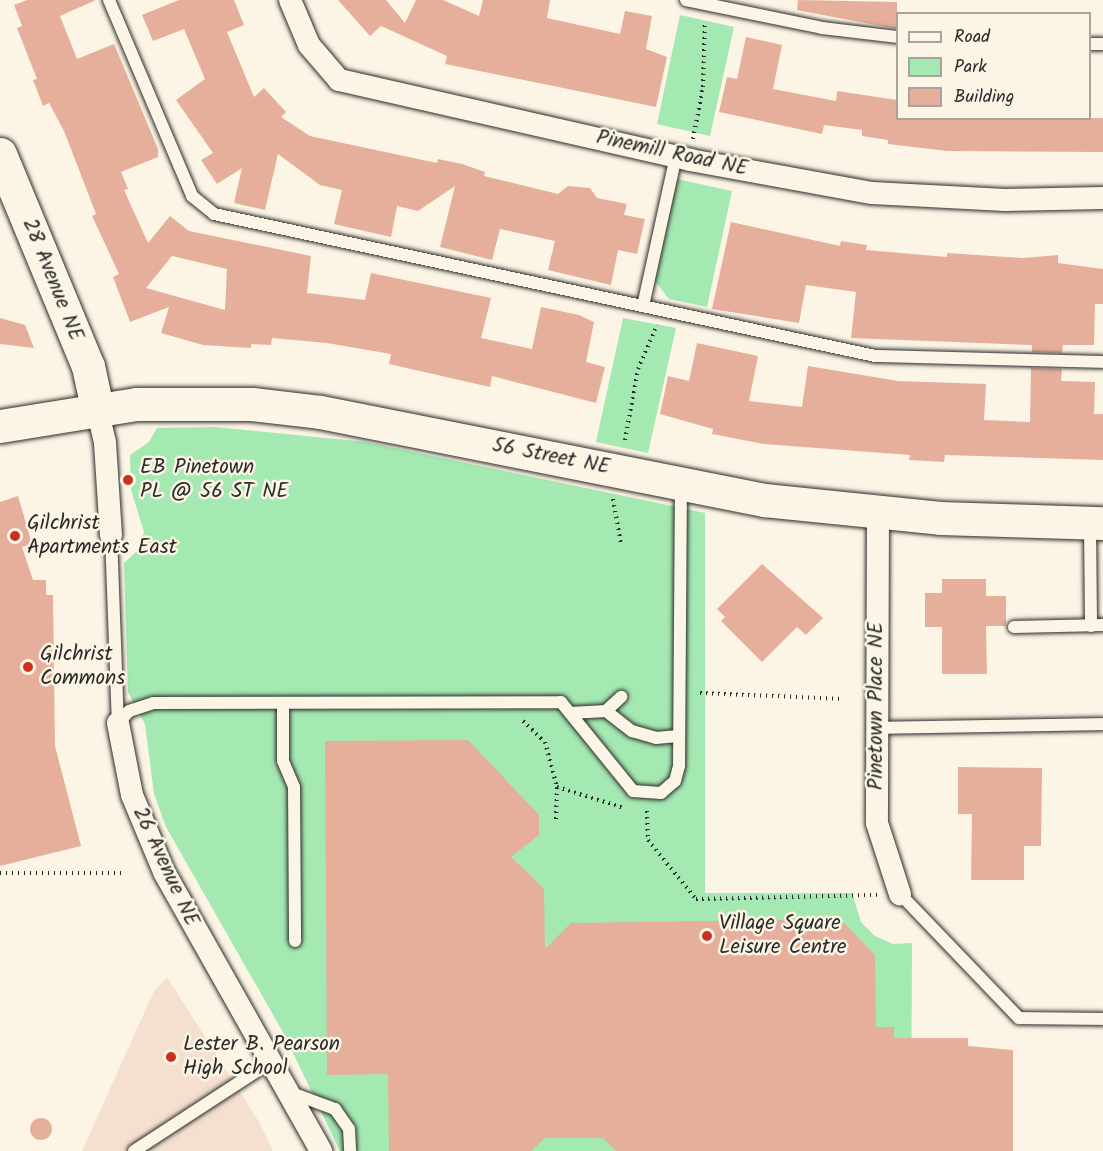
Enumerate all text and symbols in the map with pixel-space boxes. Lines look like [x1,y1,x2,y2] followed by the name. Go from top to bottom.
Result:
[896,12,1091,120] legend
[954,23,990,52] text: Road
[954,53,987,82] text: Park
[954,83,1014,112] text: Building
[594,126,750,182] street label: Pinemill Road NE
[16,215,88,345] street label: 28 Avenue NE
[490,433,612,481] street label: 56 Street NE
[140,455,289,505] place label: EB Pinetown PL @ 56 ST NE
[121,473,135,487] marker: EB Pinetown PL @ 56 ST NE
[27,511,177,561] place label: Gilchrist Apartments East
[8,529,22,543] marker: Gilchrist Apartments East
[864,622,890,790] street label: Pinetown Place NE
[40,642,125,692] place label: Gilchrist Commons
[21,660,35,674] marker: Gilchrist Commons
[126,803,204,931] street label: 26 Avenue NE
[719,911,847,961] place label: Village Square Leisure Centre
[700,929,714,943] marker: Village Square Leisure Centre
[183,1032,340,1082] place label: Lester B. Pearson High School
[164,1050,178,1064] marker: Lester B. Pearson High School

